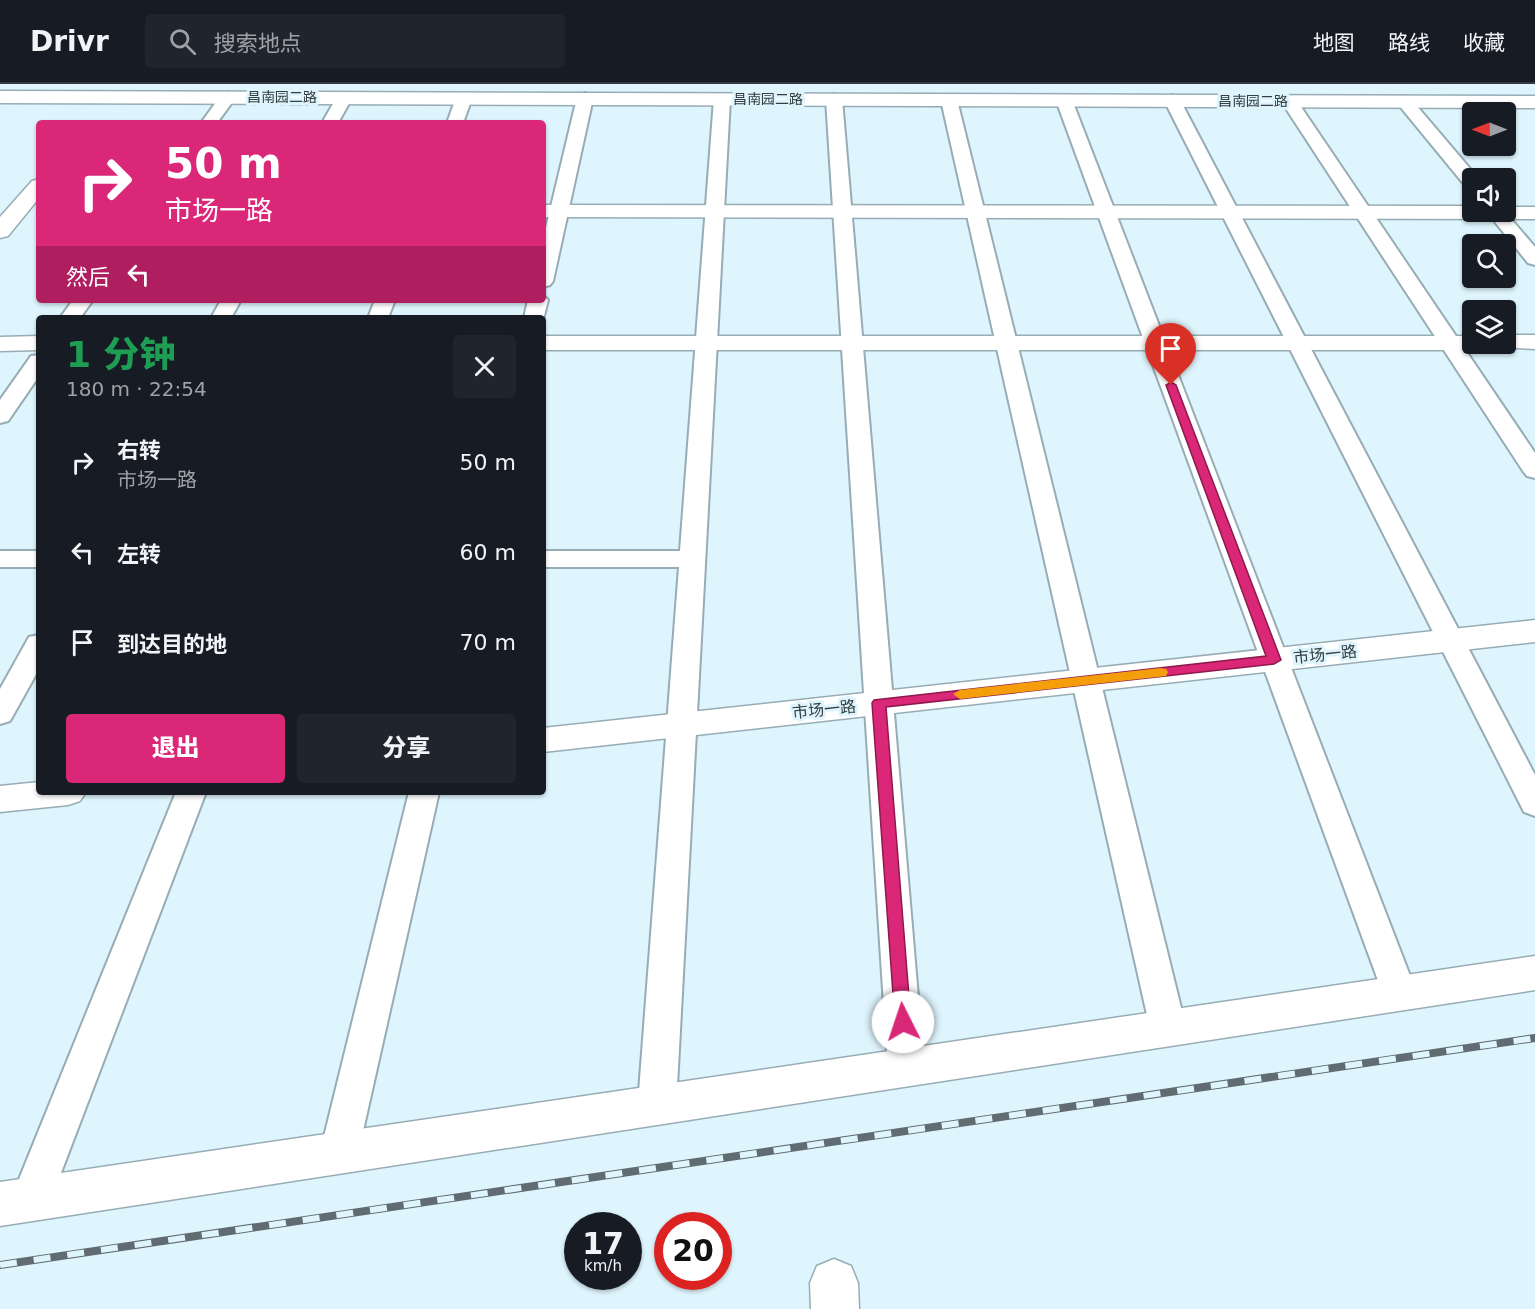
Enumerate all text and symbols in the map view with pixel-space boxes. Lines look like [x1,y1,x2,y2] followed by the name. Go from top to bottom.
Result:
[145,14,565,68] search box
[30,25,109,58] text: Drivr
[166,25,199,58] icon: search
[214,31,302,56] text: 搜索地点
[1313,31,1355,55] text: 地图
[1388,31,1430,55] text: 路线
[1463,31,1505,55] text: 收藏
[247,89,317,105] street label: 昌南园二路
[733,91,803,107] street label: 昌南园二路
[1218,93,1288,109] street label: 昌南园二路
[1462,102,1516,156] north arrow
[1462,102,1516,354] map controls
[165,139,282,188] text: 50 m
[66,144,144,222] icon: right
[1462,168,1516,222] button: sound
[165,195,273,226] text: 市场一路
[1462,234,1516,288] button: search
[122,258,155,291] icon: left
[66,265,110,290] text: 然后
[1462,300,1516,354] button: layers
[1145,323,1196,385] pin
[1154,332,1187,365] icon: arrive
[66,334,176,375] text: 1 分钟
[453,335,516,398] button: close
[66,377,207,401] text: 180 m · 22:54
[117,438,161,463] text: 右转
[66,446,99,479] icon: right
[460,450,516,475] text: 50 m
[117,468,197,492] text: 市场一路
[66,536,99,569] icon: left
[460,540,516,565] text: 60 m
[117,542,161,567] text: 左转
[66,626,99,659] icon: arrive
[460,630,516,655] text: 70 m
[117,632,227,657] text: 到达目的地
[1292,642,1358,667] street label: 市场一路
[791,697,857,722] street label: 市场一路
[66,714,285,783] button: 退出
[297,714,516,783] button: 分享
[871,990,935,1054] position arrow
[654,1212,732,1290] speed limit sign: 20
[582,1226,624,1261] text: 17
[584,1257,622,1275] text: km/h

